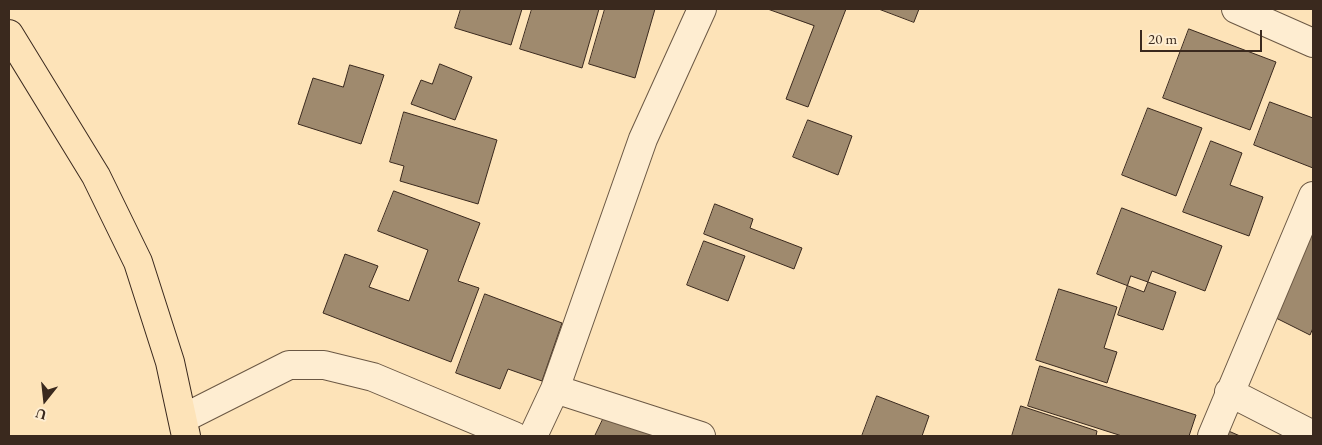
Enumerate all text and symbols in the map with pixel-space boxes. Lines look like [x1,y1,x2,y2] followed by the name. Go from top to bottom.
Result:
[1142,20,1264,52] scale bar
[1148,29,1177,48] text: 20 m
[20,375,70,425] north arrow
[33,404,48,425] text: U

